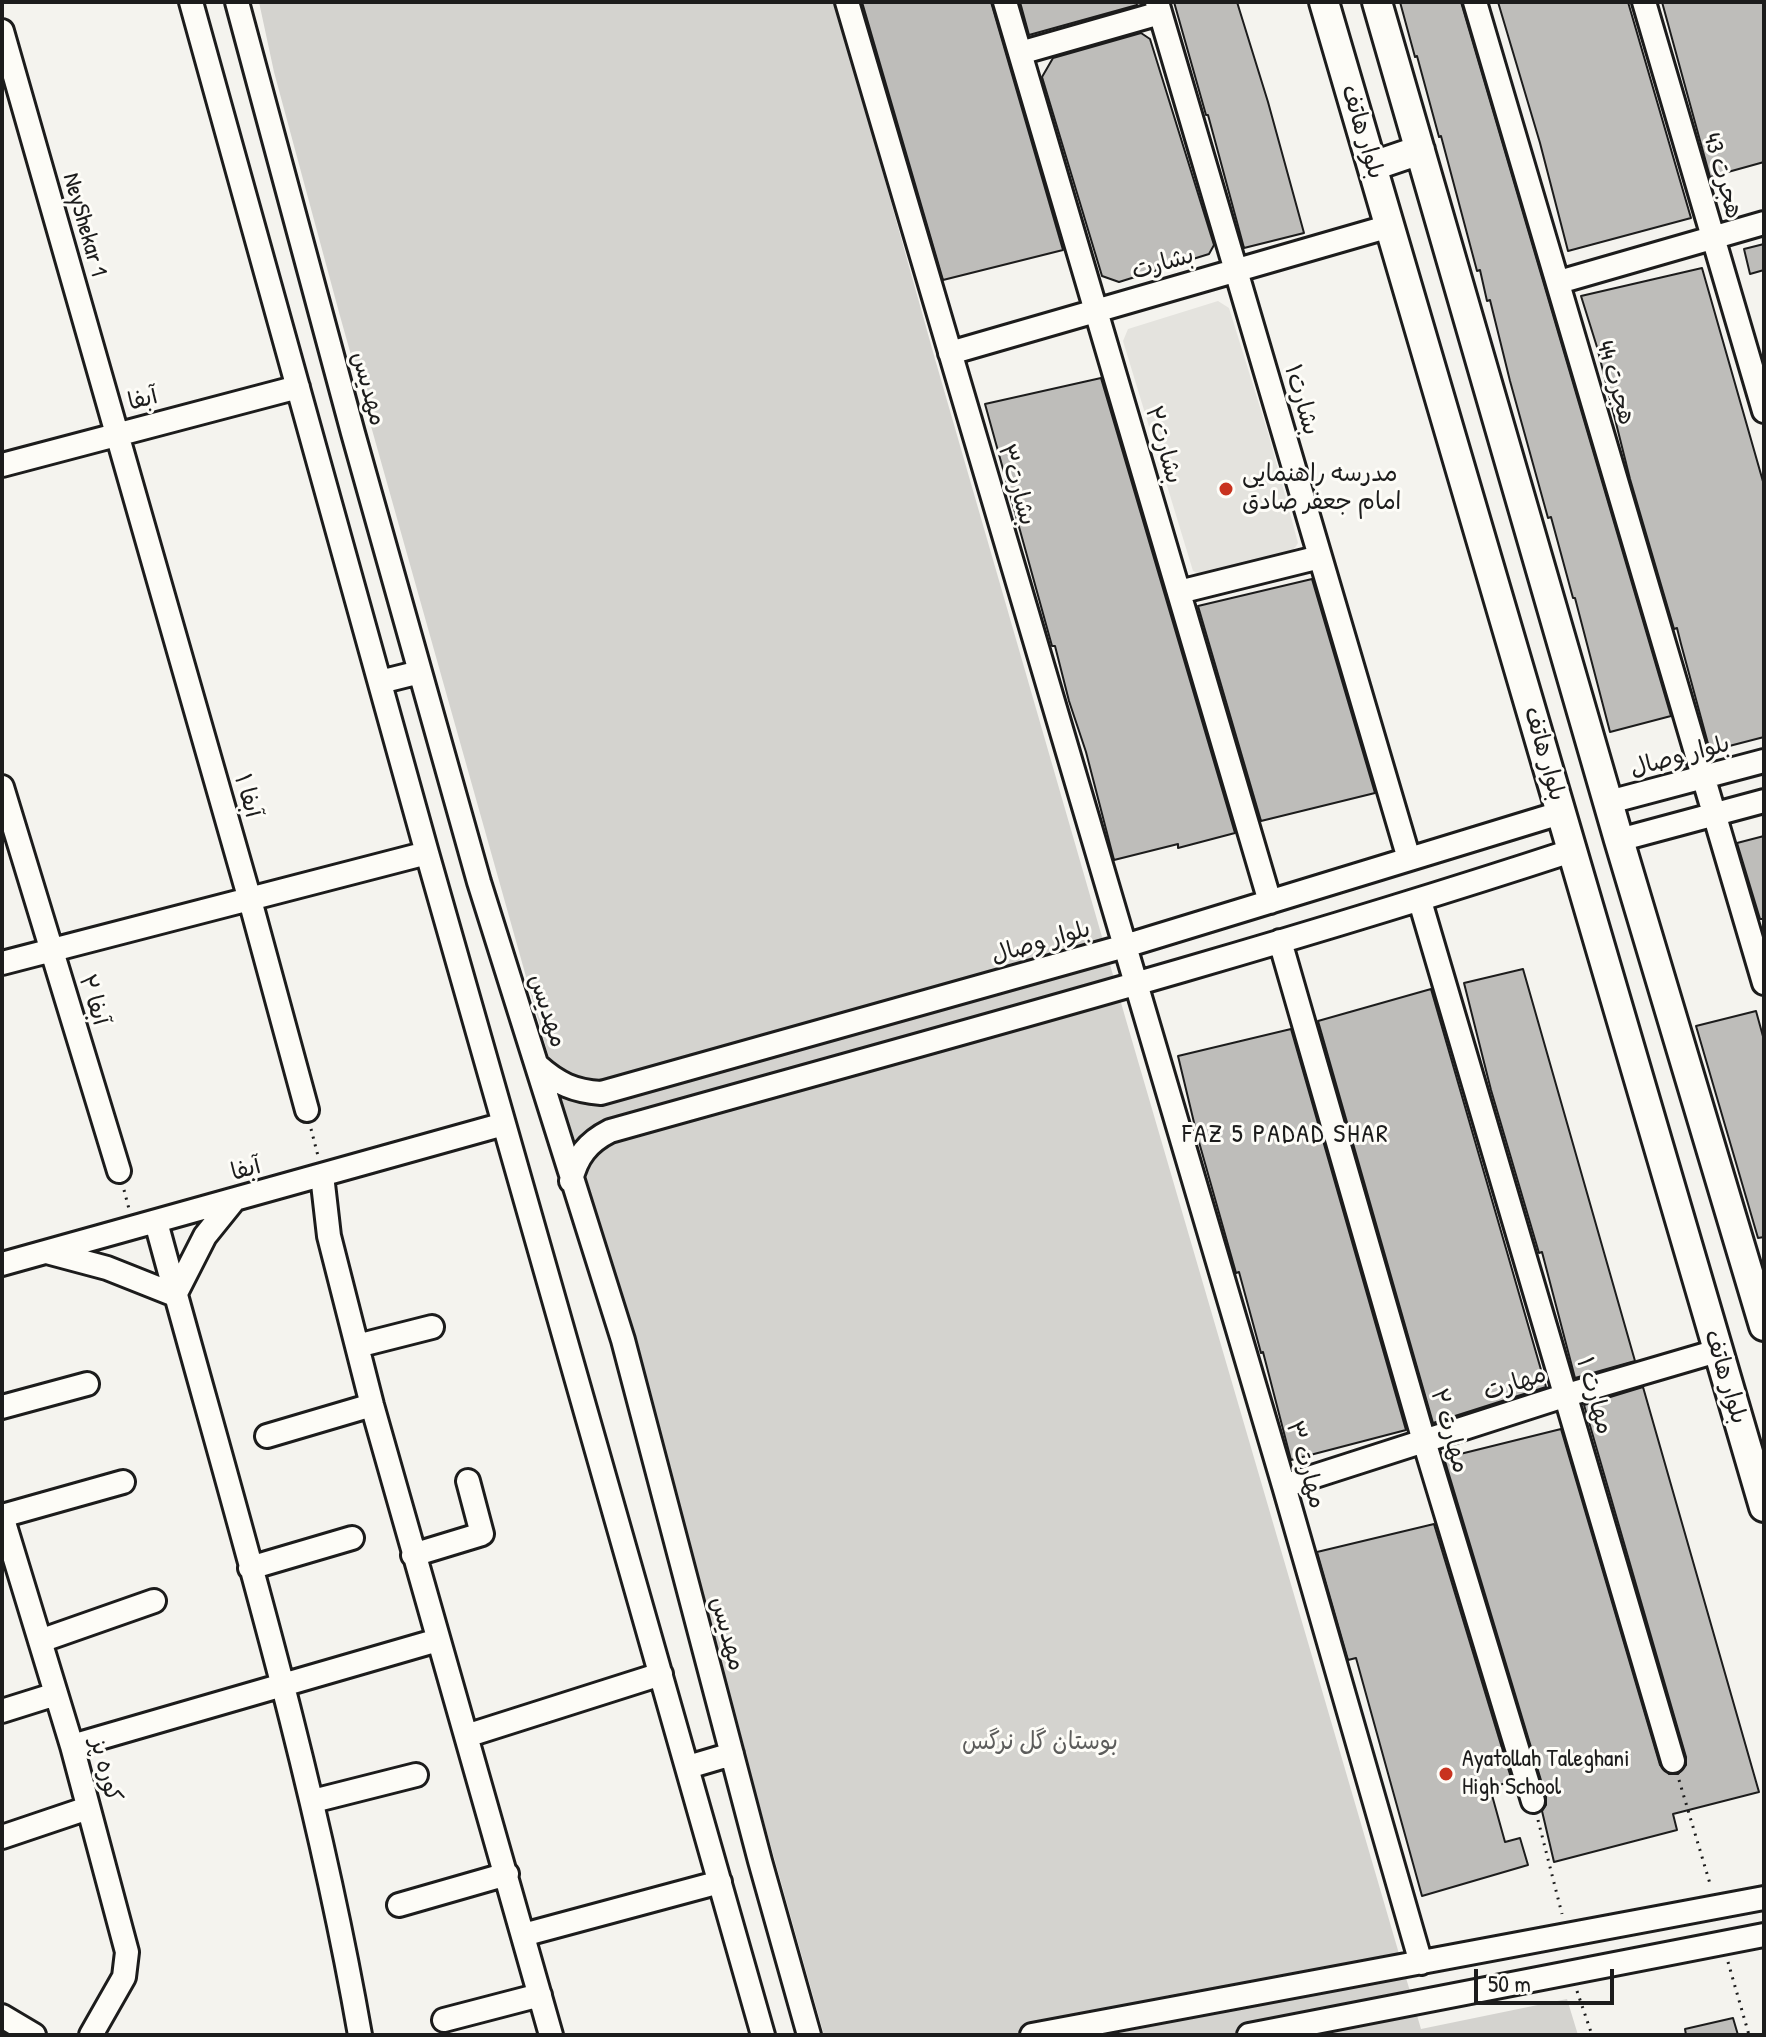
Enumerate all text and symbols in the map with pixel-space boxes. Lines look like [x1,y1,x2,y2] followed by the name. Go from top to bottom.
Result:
[1334,81,1390,183] street label: بلوار هاتف
[1696,130,1748,222] street label: هجرت 43
[56,170,112,280] street label: NeyShekar 1
[1129,241,1197,287] street label: بشارت
[1589,338,1641,428] street label: هجرت 44
[344,349,392,429] street label: مهدیس
[1277,361,1325,439] street label: بشارت۱
[125,382,161,418] street label: آبفا
[1138,403,1188,487] street label: بشارت۲
[991,441,1041,529] street label: بشارت۳
[1242,461,1402,517] place label: مدرسه راهنمایی امام جعفر صادق
[1217,480,1235,498] marker: مدرسه راهنمایی امام جعفر صادق
[1517,703,1571,805] street label: بلوار هاتف
[1627,730,1733,784] street label: بلوار وصال
[227,771,267,821] street label: آبفا ۱
[988,915,1094,971] street label: بلوار وصال
[72,971,114,1029] street label: آبفا ۲
[522,971,572,1051] street label: مهدیس
[1182,1119,1390,1151] district label: FAZ 5 PADAD SHAR
[228,1152,264,1188] street label: آبفا
[1697,1326,1753,1428] street label: بلوار هاتف
[1569,1354,1619,1438] street label: مهارت ۱
[1480,1360,1550,1408] street label: مهارت
[1423,1385,1475,1477] street label: مهارت ۲
[1279,1418,1331,1512] street label: مهارت ۳
[703,1594,751,1674] street label: مهدیس
[962,1729,1118,1757] park label: بوستان گل نرگس
[83,1735,127,1805] street label: کوره پز
[1462,1746,1630,1802] place label: Ayatollah Taleghani High School
[1437,1765,1455,1783] marker: Ayatollah Taleghani High School
[1478,1953,1618,2003] scale bar
[1488,1967,1531,1999] text: 50 m

